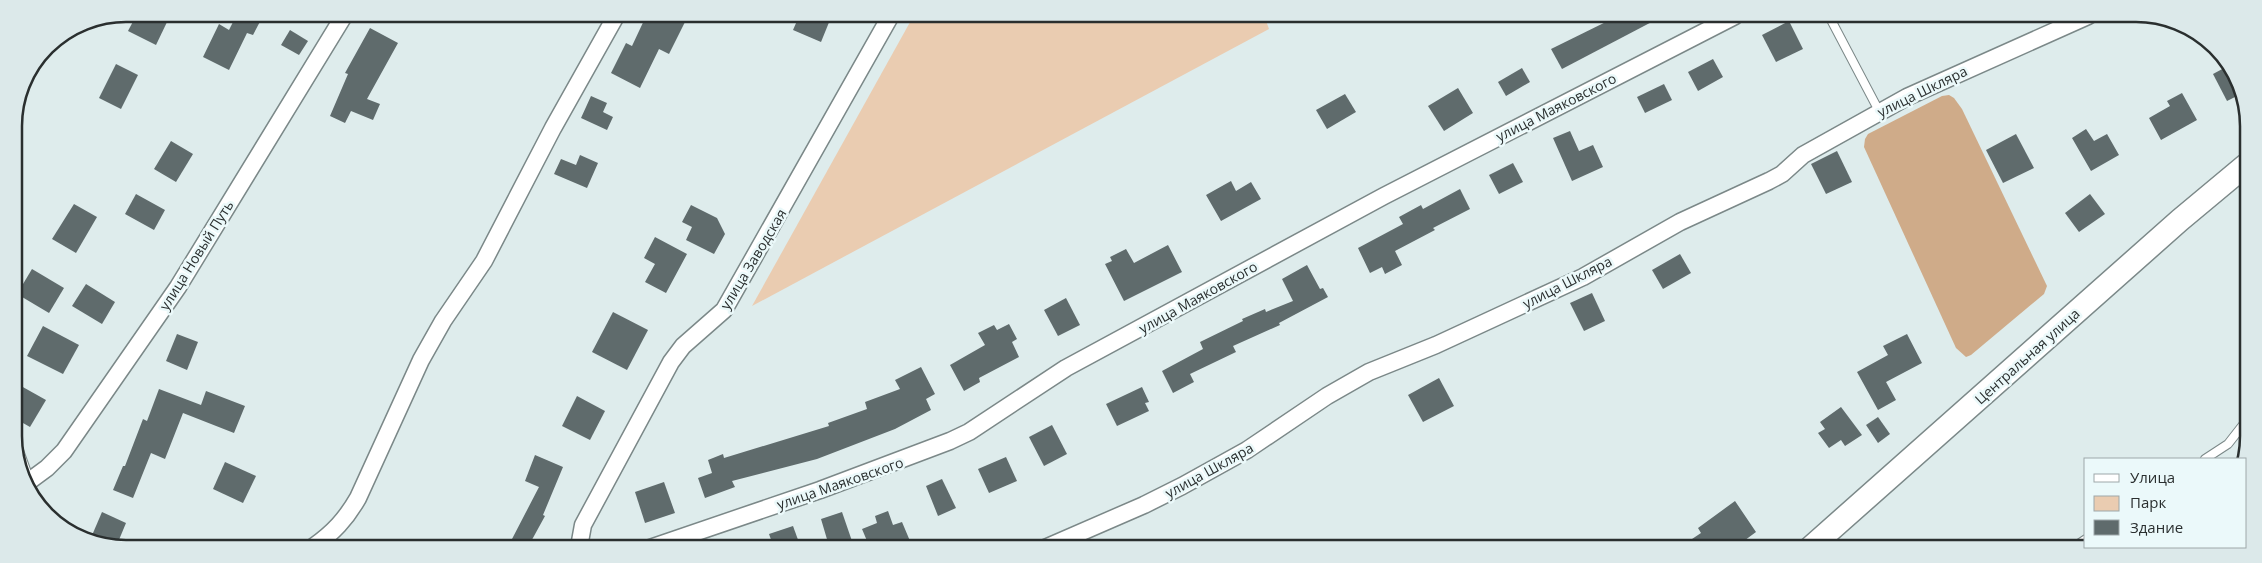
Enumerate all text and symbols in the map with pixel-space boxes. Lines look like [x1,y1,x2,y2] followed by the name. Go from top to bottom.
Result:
[1874,61,1970,121] street label: улица Шкляра
[1493,68,1619,146] street label: улица Маяковского
[154,196,238,314] street label: улица Новый Путь
[715,205,791,313] street label: улица Заводская
[1519,251,1615,313] street label: улица Шкляра
[1135,257,1261,337] street label: улица Маяковского
[1971,304,2083,408] street label: Центральная улица
[1162,438,1256,502] street label: улица Шкляра
[774,452,906,514] street label: улица Маяковского
[2084,458,2247,548] legend
[2130,467,2175,487] text: Улица
[2130,492,2166,512] text: Парк
[2130,517,2183,537] text: Здание

